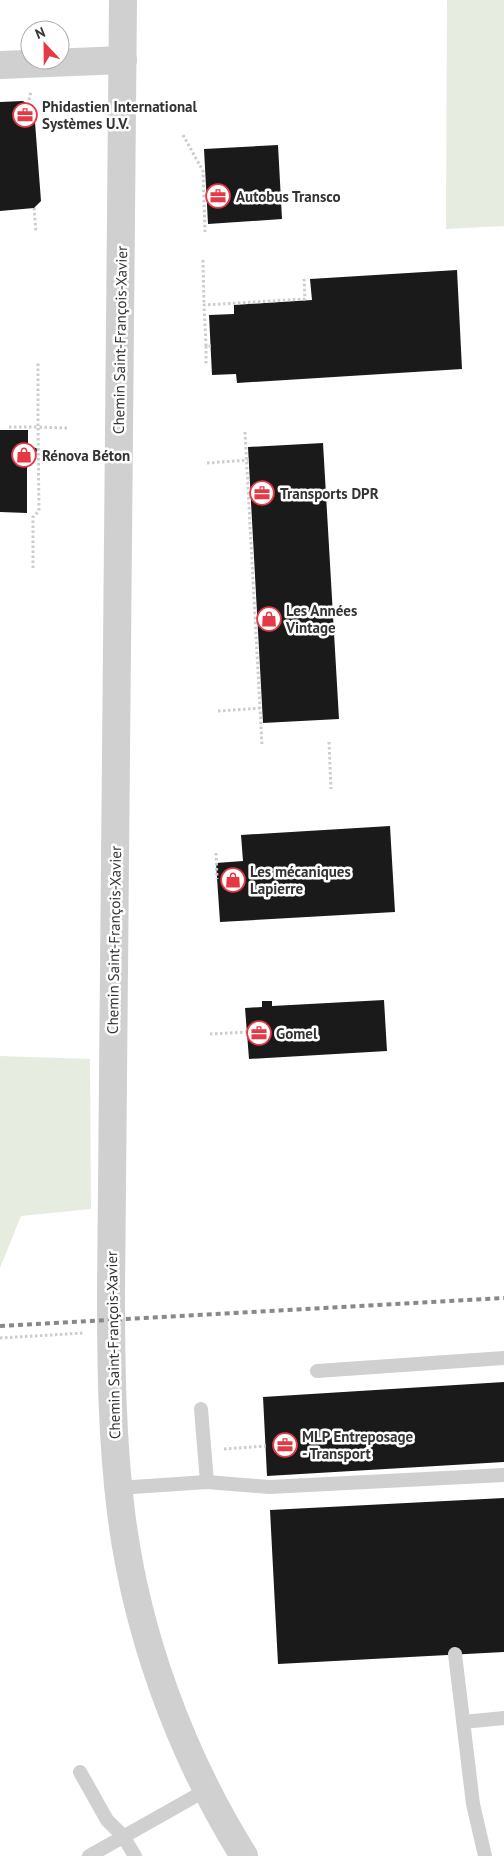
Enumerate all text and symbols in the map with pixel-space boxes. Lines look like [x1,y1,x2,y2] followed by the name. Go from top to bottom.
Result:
[20,20,70,70] north arrow
[32,23,48,43] text: N
[42,97,198,133] place label: Phidastien International Systèmes U.V.
[12,102,38,128] office icon: Phidastien International Systèmes U.V.
[205,183,231,209] office icon: Autobus Transco
[236,187,341,206] place label: Autobus Transco
[109,246,131,434] street label: Chemin Saint-François-Xavier
[11,442,37,468] shop icon: Rénova Béton
[42,446,130,465] place label: Rénova Béton
[249,480,275,506] office icon: Transports DPR
[280,484,379,503] place label: Transports DPR
[285,601,357,637] place label: Les Années Vintage
[256,606,282,632] shop icon: Les Années Vintage
[103,846,125,1034] street label: Chemin Saint-François-Xavier
[250,862,351,898] place label: Les mécaniques Lapierre
[220,867,246,893] shop icon: Les mécaniques Lapierre
[246,1020,272,1046] office icon: Gomel
[276,1024,318,1043] place label: Gomel
[102,1251,124,1439] street label: Chemin Saint-François-Xavier
[302,1427,414,1463] place label: MLP Entreposage - Transport
[272,1432,298,1458] office icon: MLP Entreposage - Transport

